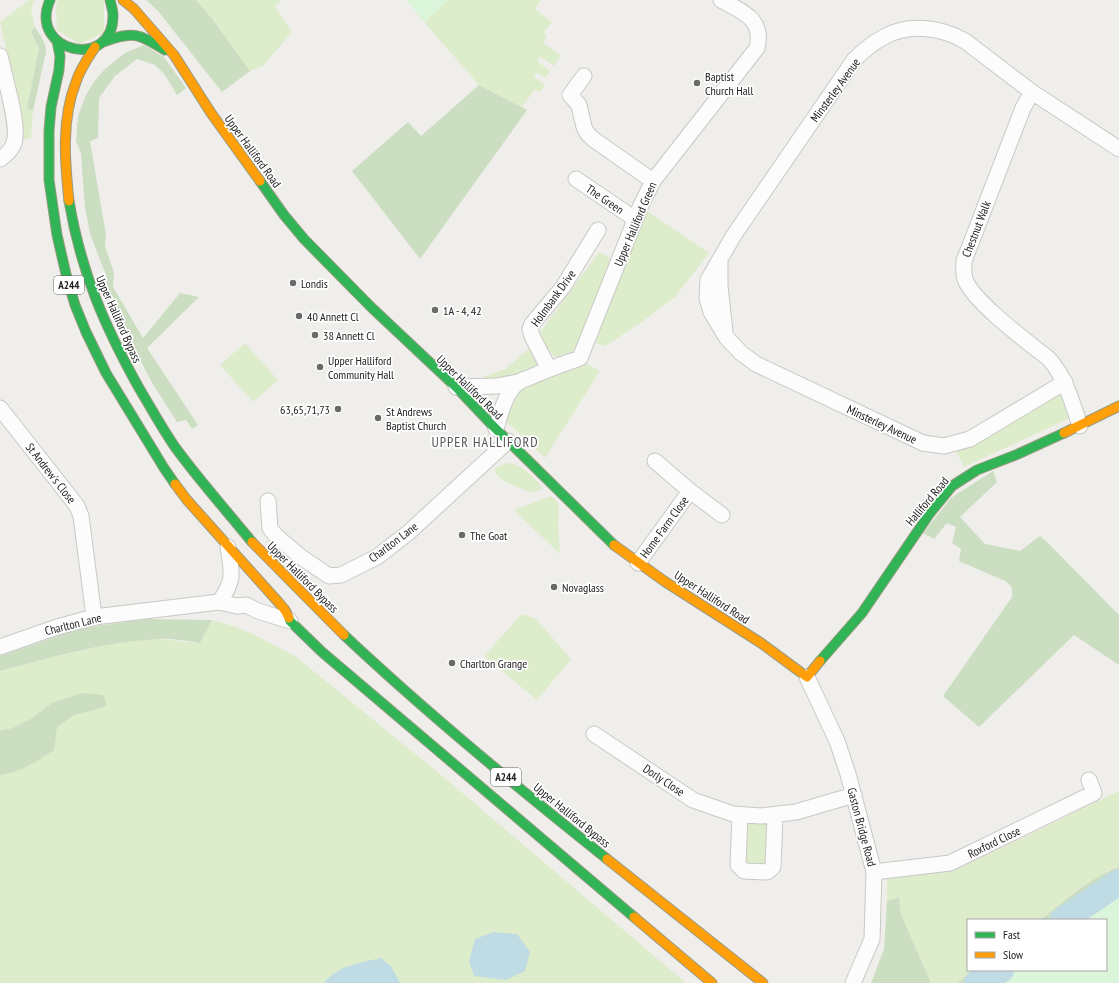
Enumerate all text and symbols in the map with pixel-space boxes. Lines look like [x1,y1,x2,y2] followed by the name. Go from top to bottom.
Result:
[807,55,863,125] street label: Minsterley Avenue
[705,69,753,98] place label: Baptist Church Hall
[692,78,702,88] marker: Baptist Church Hall
[221,112,285,190] street label: Upper Halliford Road
[610,179,660,269] street label: Upper Halliford Green
[583,181,627,217] street label: The Green
[958,198,994,259] street label: Chestnut Walk
[527,267,579,329] street label: Holmbank Drive
[93,273,145,365] street label: Upper Halliford Bypass
[54,276,84,294] road number: A244
[301,276,328,291] place label: Londis
[288,278,298,288] marker: Londis
[443,303,482,318] place label: 1A - 4, 42
[430,305,440,315] marker: 1A - 4, 42
[307,309,359,324] place label: 40 Annett Cl
[294,311,304,321] marker: 40 Annett Cl
[323,328,375,343] place label: 38 Annett Cl
[310,330,320,340] marker: 38 Annett Cl
[434,352,506,422] street label: Upper Halliford Road
[328,353,394,382] place label: Upper Halliford Community Hall
[315,362,325,372] marker: Upper Halliford Community Hall
[845,401,919,447] street label: Minsterley Avenue
[280,402,330,417] place label: 63,65,71,73
[333,404,343,414] marker: 63,65,71,73
[386,404,446,433] place label: St Andrews Baptist Church
[373,413,383,423] marker: St Andrews Baptist Church
[431,433,539,451] district label: UPPER HALLIFORD
[23,440,79,506] street label: St Andrew's Close
[902,474,952,528] street label: Halliford Road
[637,493,691,561] street label: Home Farm Close
[365,519,421,565] street label: Charlton Lane
[470,528,508,543] place label: The Goat
[457,530,467,540] marker: The Goat
[264,538,342,616] street label: Upper Halliford Bypass
[672,567,752,627] street label: Upper Halliford Road
[562,580,604,595] place label: Novaglass
[549,582,559,592] marker: Novaglass
[43,610,103,638] street label: Charlton Lane
[460,656,527,671] place label: Charlton Grange
[447,658,457,668] marker: Charlton Grange
[640,761,688,799] street label: Dorly Close
[491,768,521,786] road number: A244
[531,779,613,851] street label: Upper Halliford Bypass
[844,786,880,868] street label: Gaston Bridge Road
[965,823,1023,861] street label: Roxford Close
[967,919,1107,971] legend
[1003,927,1021,942] text: Fast
[1003,947,1024,962] text: Slow

